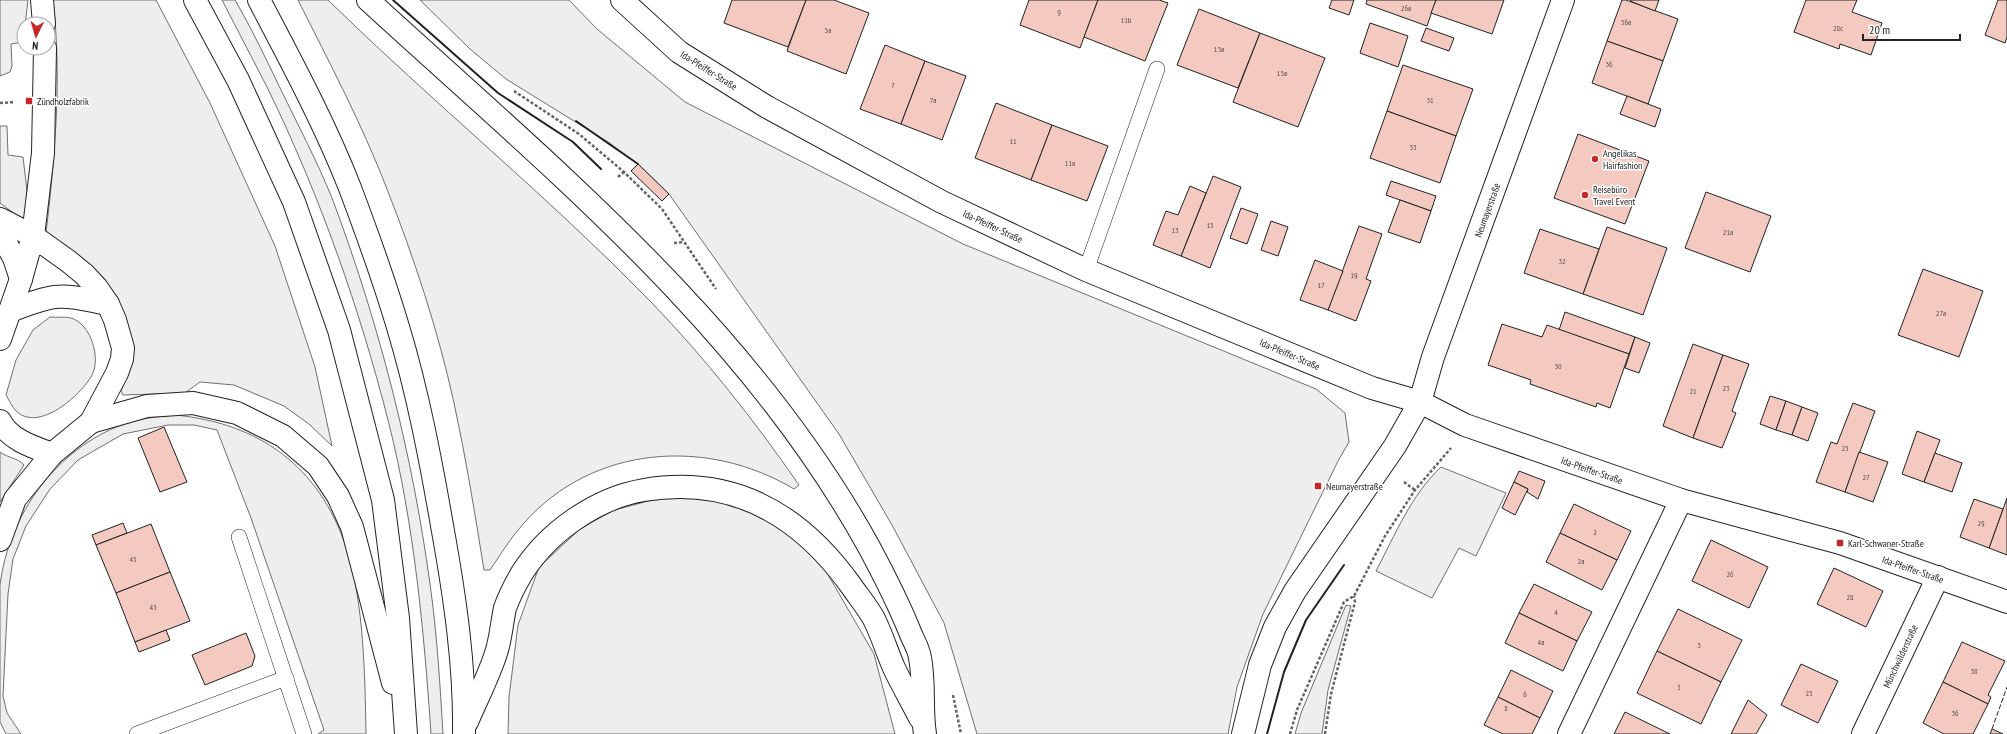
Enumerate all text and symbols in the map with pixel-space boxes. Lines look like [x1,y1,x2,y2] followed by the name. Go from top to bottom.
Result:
[1401,3,1411,13] house number: 26a
[1057,7,1061,17] house number: 9
[1121,15,1132,25] house number: 11b
[16,16,56,56] north arrow
[1863,16,1960,42] scale bar
[1621,17,1631,27] house number: 36a
[1869,22,1890,37] text: 20 m
[1833,23,1843,33] house number: 28c
[825,25,831,35] house number: 5a
[32,39,39,53] text: N
[1214,44,1224,54] house number: 13a
[678,48,740,93] street label: Ida-Pfeiffer-Straße
[1605,59,1613,69] house number: 36
[1277,68,1287,78] house number: 15a
[891,80,895,90] house number: 7
[37,95,89,108] place label: Zündholzfabrik
[930,95,936,105] house number: 7a
[1426,95,1434,105] house number: 31
[24,96,34,106] marker: Zündholzfabrik
[1009,136,1017,146] house number: 11
[1409,142,1417,152] house number: 33
[1603,147,1643,172] place label: Angelikas Hairfashion
[1590,154,1600,164] marker: Angelikas Hairfashion
[1065,158,1075,168] house number: 11a
[1472,181,1503,239] street label: Neumayerstraße
[1593,183,1636,208] place label: Reisebüro Travel Event
[1580,190,1590,200] marker: Reisebüro Travel Event
[961,207,1025,246] street label: Ida-Pfeiffer-Straße
[1206,220,1214,230] house number: 15
[1171,225,1179,235] house number: 13
[1723,227,1733,237] house number: 21a
[1558,256,1566,266] house number: 32
[1350,270,1358,280] house number: 19
[1317,280,1325,290] house number: 17
[1936,308,1946,318] house number: 27a
[1258,336,1322,373] street label: Ida-Pfeiffer-Straße
[1554,361,1562,371] house number: 30
[1722,383,1730,393] house number: 23
[1689,386,1697,396] house number: 21
[1841,443,1849,453] house number: 25
[1559,454,1624,487] street label: Ida-Pfeiffer-Straße
[1862,472,1870,482] house number: 27
[1326,480,1383,493] place label: Neumayerstraße
[1313,481,1323,491] marker: Neumayerstraße
[1977,518,1985,528] house number: 29
[1593,527,1597,537] house number: 2
[1848,537,1924,550] place label: Karl-Schwaner-Straße
[1835,538,1845,548] marker: Karl-Schwaner-Straße
[1880,553,1945,586] street label: Ida-Pfeiffer-Straße
[129,554,137,564] house number: 45
[1578,556,1584,566] house number: 2a
[1726,569,1734,579] house number: 26
[1846,592,1854,602] house number: 28
[149,602,157,612] house number: 43
[1554,607,1558,617] house number: 4
[1880,622,1921,690] street label: Münchwälderstraße
[1538,637,1544,647] house number: 4a
[1697,640,1701,650] house number: 3
[1970,666,1978,676] house number: 38
[1677,682,1681,692] house number: 5
[1805,688,1813,698] house number: 23
[1523,689,1527,699] house number: 6
[1504,703,1508,713] house number: 8
[1951,708,1959,718] house number: 36

